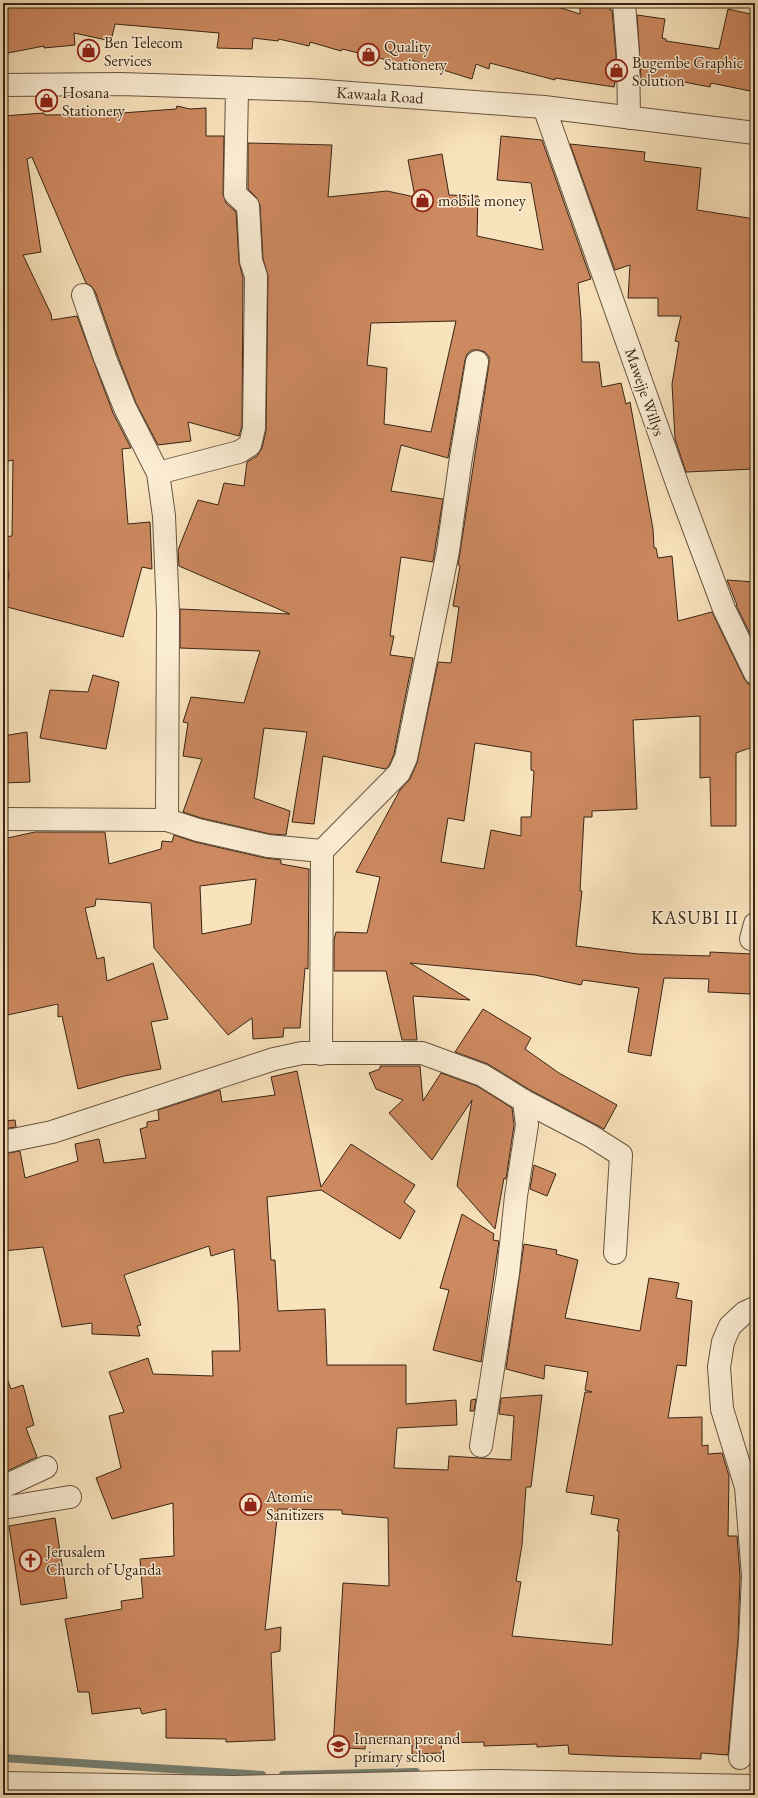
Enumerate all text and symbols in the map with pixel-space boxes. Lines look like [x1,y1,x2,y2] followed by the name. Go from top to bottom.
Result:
[104,32,184,71] place label: Ben Telecom Services
[384,36,448,75] place label: Quality Stationery
[75,38,101,64] shop icon: Ben Telecom Services
[356,42,382,68] shop icon: Quality Stationery
[632,52,743,91] place label: Bugembe Graphic Solution
[604,58,630,84] shop icon: Bugembe Graphic Solution
[336,81,425,109] street label: Kawaala Road
[62,82,126,121] place label: Hosana Stationery
[33,88,59,114] shop icon: Hosana Stationery
[409,187,435,213] shop icon: mobile money
[438,190,527,211] place label: mobile money
[620,345,670,439] street label: Mawejje Willys
[651,906,739,929] district label: KASUBI II
[265,1486,324,1525] place label: Atomie Sanitizers
[238,1492,264,1518] shop icon: Atomie Sanitizers
[44,1541,162,1580] place label: Jerusalem Church of Uganda
[17,1547,43,1573] church icon: Jerusalem Church of Uganda
[354,1728,461,1767] place label: Innernan pre and primary school
[325,1734,351,1760] school or university icon: Innernan pre and primary school

